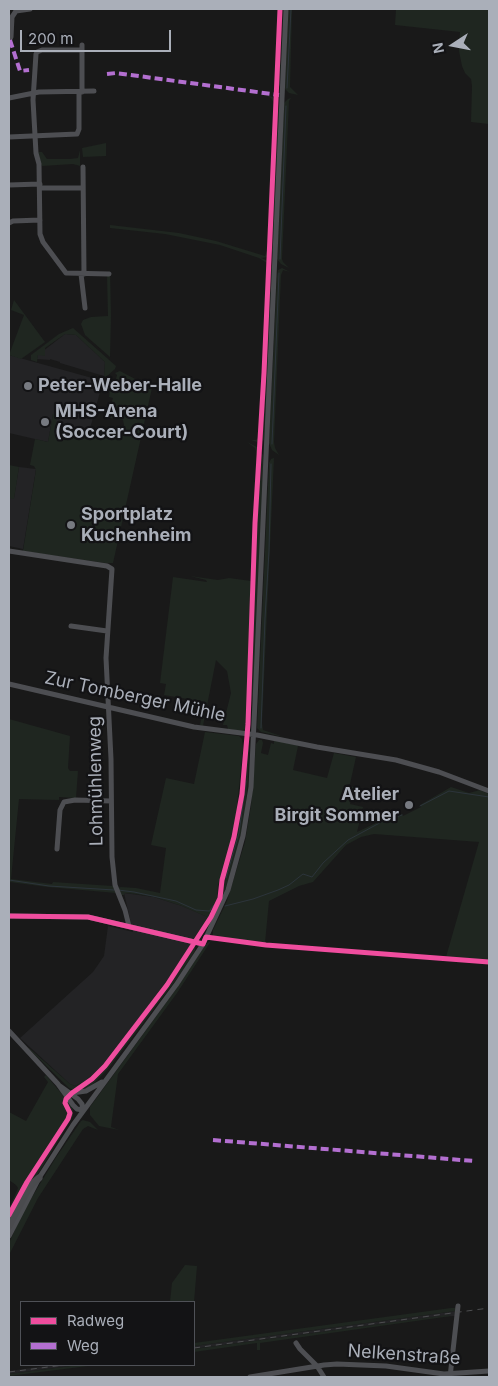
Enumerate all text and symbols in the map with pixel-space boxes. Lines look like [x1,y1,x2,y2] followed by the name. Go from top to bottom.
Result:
[22,20,174,52] scale bar
[428,20,478,70] north arrow
[28,29,73,48] text: 200 m
[428,41,447,55] text: N
[38,375,202,397] place label: Peter-Weber-Halle
[22,380,34,392] marker: Peter-Weber-Halle
[55,401,188,444] place label: MHS-Arena (Soccer-Court)
[39,416,51,428] marker: MHS-Arena (Soccer-Court)
[81,504,192,546] place label: Sportplatz Kuchenheim
[65,519,77,531] marker: Sportplatz Kuchenheim
[43,667,227,727] street label: Zur Tomberger Mühle
[84,716,108,846] street label: Lohmühlenweg
[274,784,399,826] place label: Atelier Birgit Sommer
[403,799,415,811] marker: Atelier Birgit Sommer
[20,1301,195,1366] legend
[67,1311,124,1330] text: Radweg
[67,1336,99,1355] text: Weg
[347,1340,461,1370] street label: Nelkenstraße

